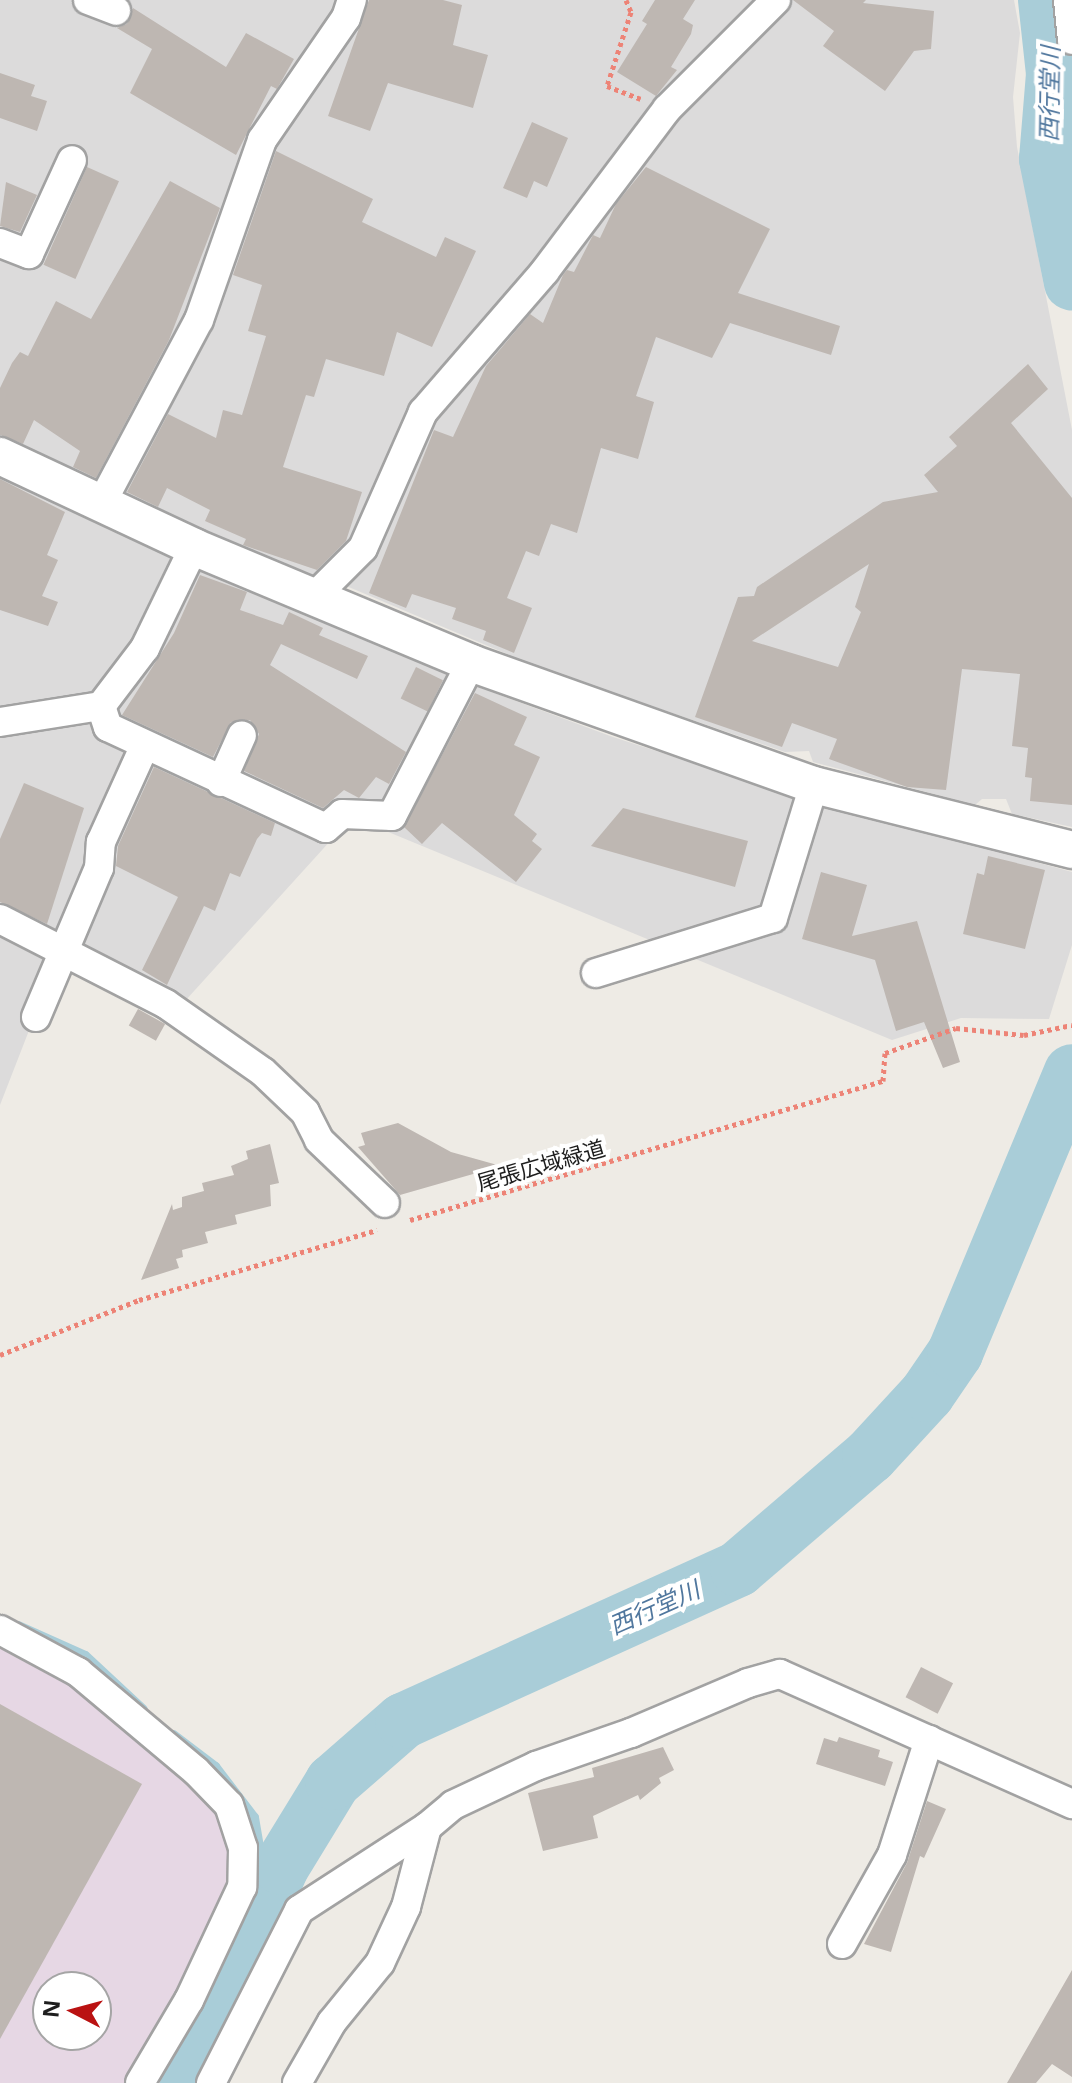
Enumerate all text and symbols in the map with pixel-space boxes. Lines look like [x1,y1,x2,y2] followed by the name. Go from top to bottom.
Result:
[1034,46,1064,142] water label: 西行堂川
[474,1134,608,1196] street label: 尾張広域緑道
[604,1574,704,1640] water label: 西行堂川
[32,1971,112,2051] north arrow
[34,1998,66,2019] text: N

